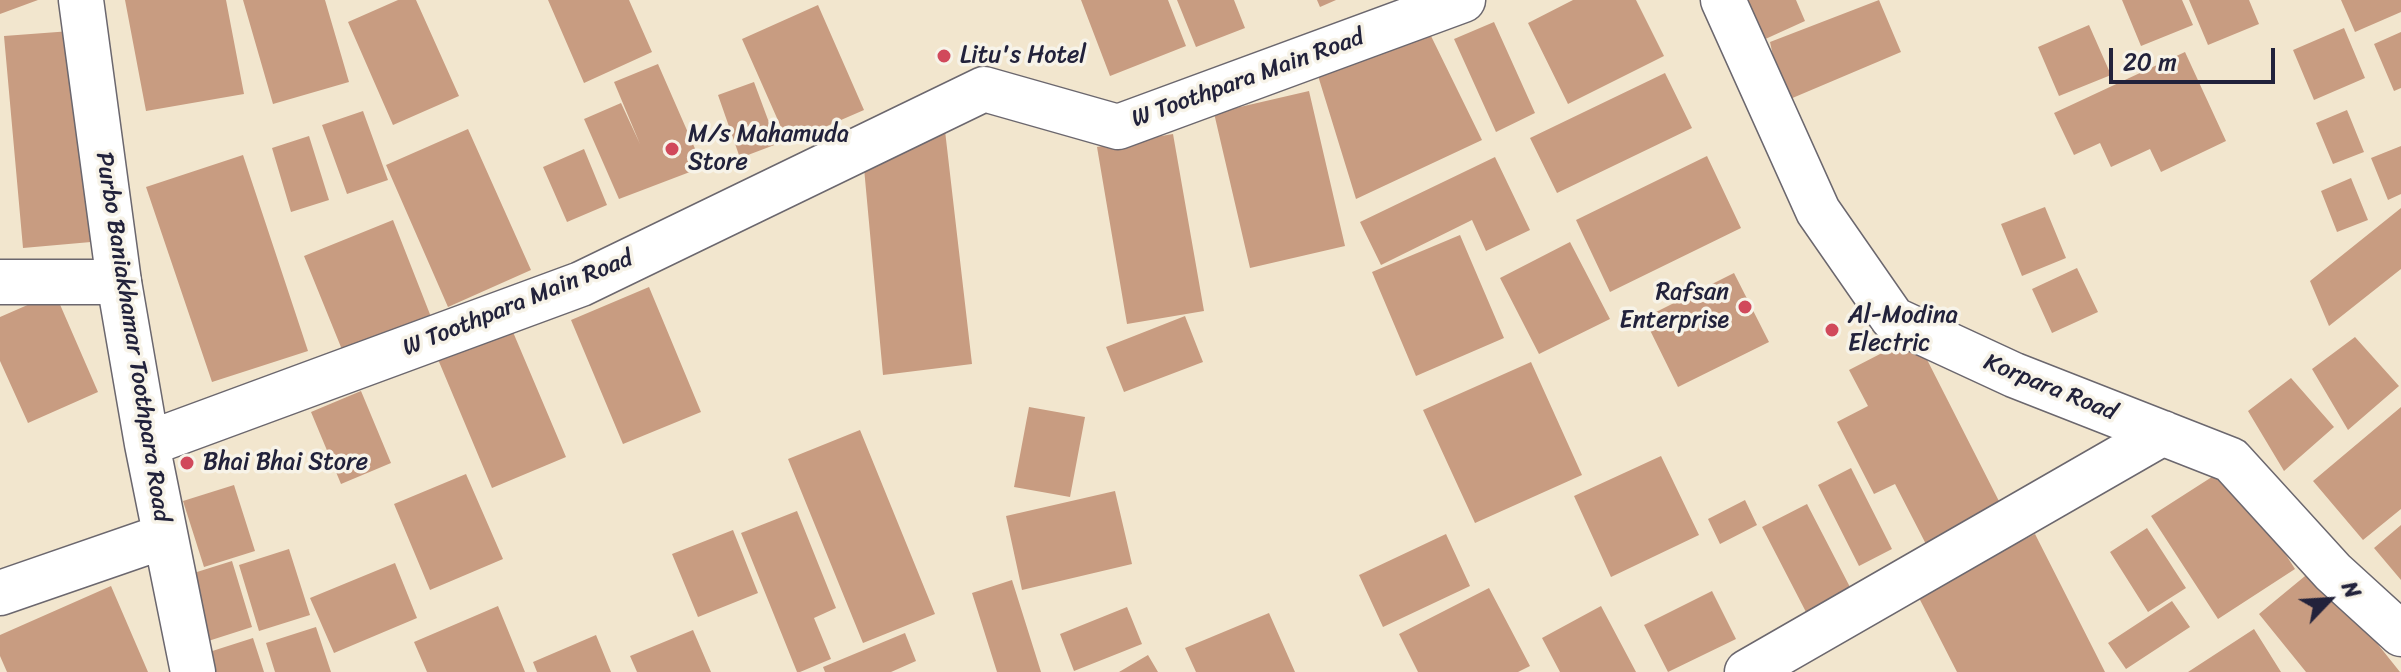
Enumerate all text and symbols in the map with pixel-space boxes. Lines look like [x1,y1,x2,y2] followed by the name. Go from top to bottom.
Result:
[1128,24,1368,134] street label: W Toothpara Main Road
[2113,32,2279,82] scale bar
[2123,41,2177,83] text: 20 m
[960,42,1086,70] place label: Litu's Hotel
[935,47,953,65] marker: Litu's Hotel
[688,121,849,177] place label: M/s Mahamuda Store
[663,140,681,158] marker: M/s Mahamuda Store
[89,150,175,524] street label: Purbo Baniakhamar Toothpara Road
[399,245,637,363] street label: W Toothpara Main Road
[1620,279,1729,335] place label: Rafsan Enterprise
[1736,298,1754,316] marker: Rafsan Enterprise
[1848,302,1958,358] place label: Al-Modina Electric
[1823,321,1841,339] marker: Al-Modina Electric
[1979,348,2121,428] street label: Korpara Road
[203,449,368,477] place label: Bhai Bhai Store
[178,454,196,472] marker: Bhai Bhai Store
[2289,560,2369,640] north arrow
[2330,574,2372,605] text: N

